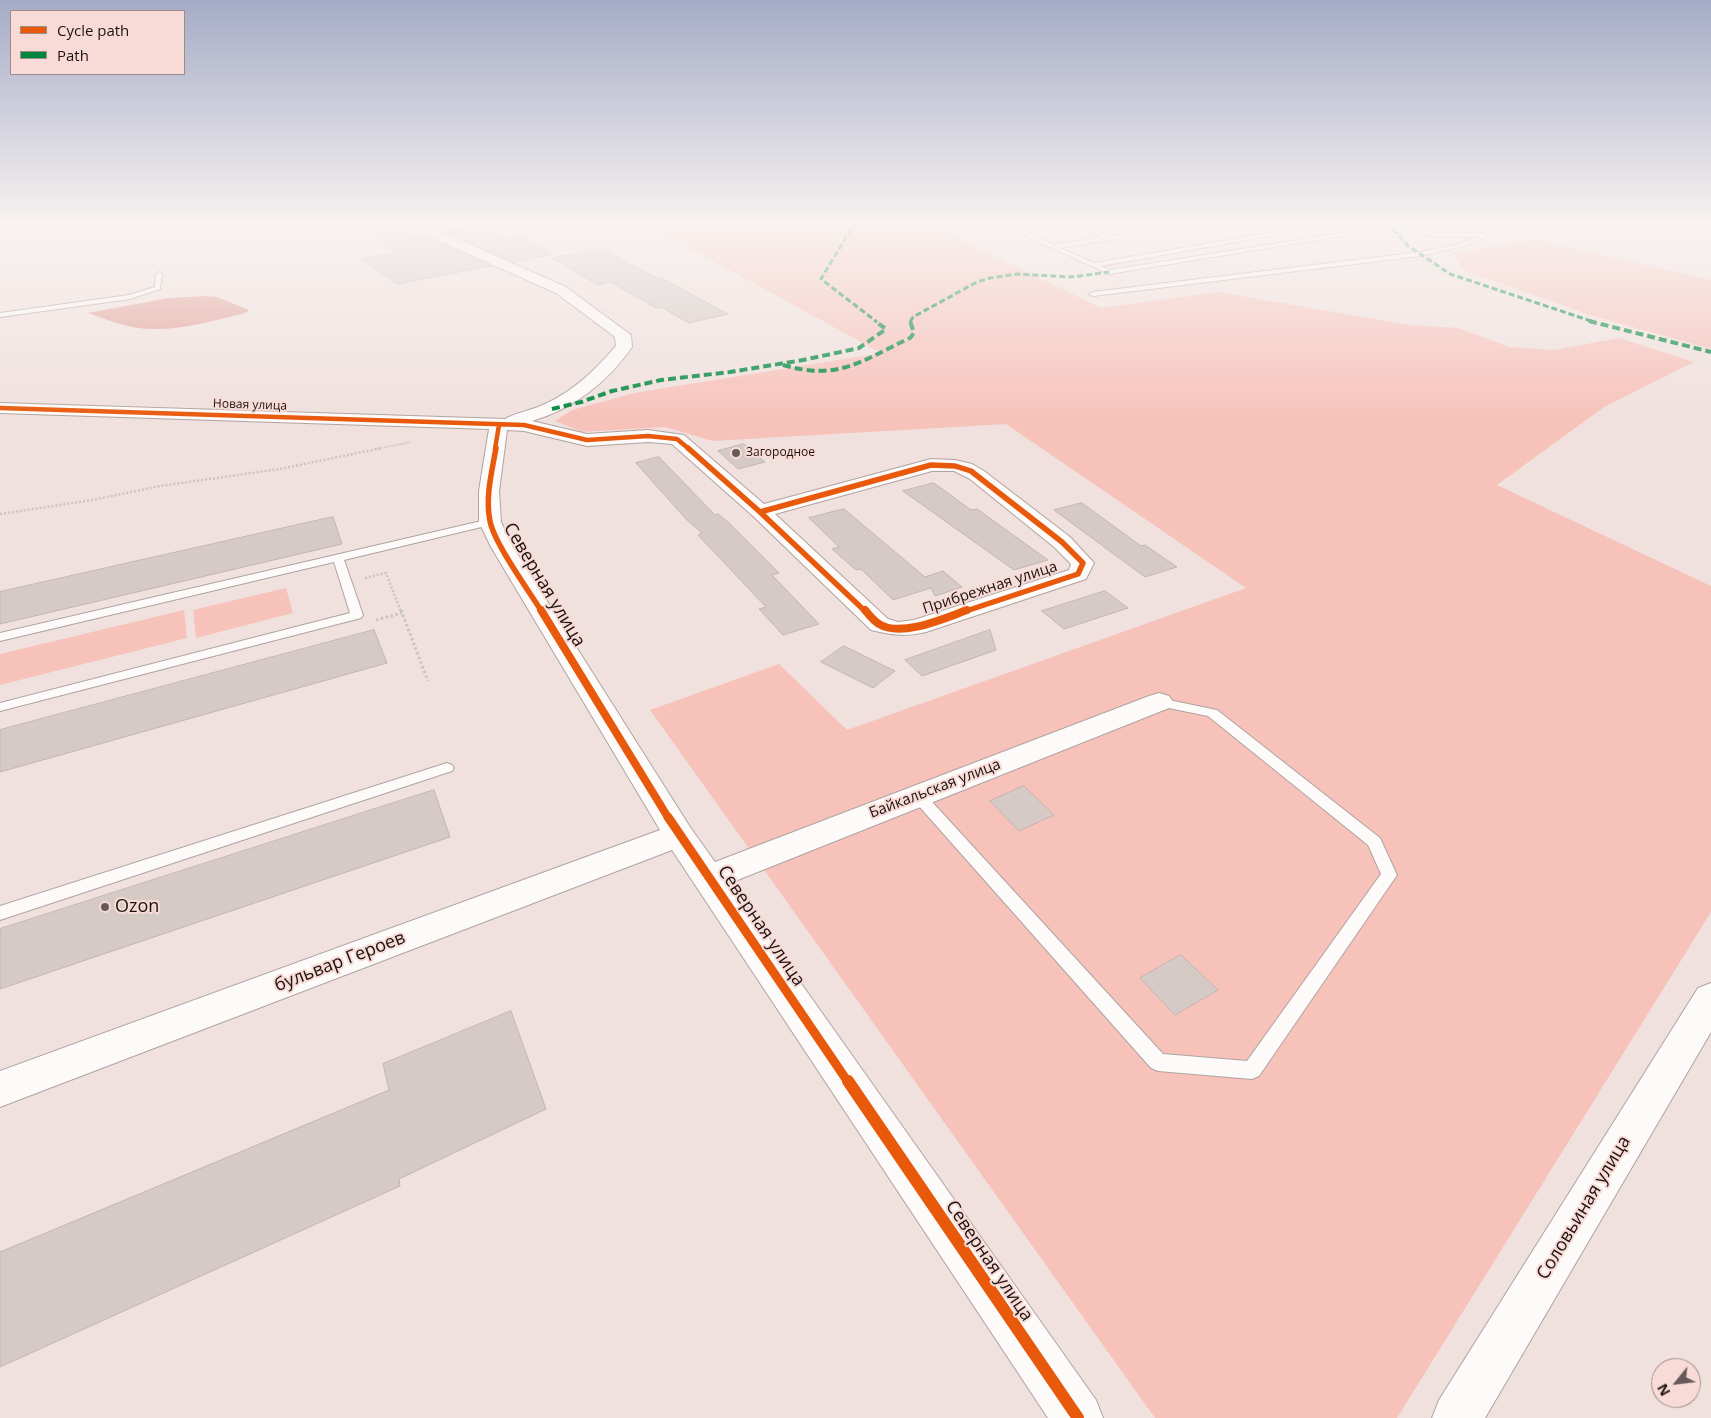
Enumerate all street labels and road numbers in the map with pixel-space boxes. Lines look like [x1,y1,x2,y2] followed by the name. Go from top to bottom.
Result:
[213,397,287,413] street label: Новая улица
[498,519,590,651] street label: Северная улица
[920,558,1060,618] street label: Прибрежная улица
[867,756,1003,822] street label: Байкальская улица
[713,862,809,990] street label: Северная улица
[272,927,408,997] street label: бульвар Героев
[1533,1132,1635,1284] street label: Соловьиная улица
[941,1197,1037,1325] street label: Северная улица

